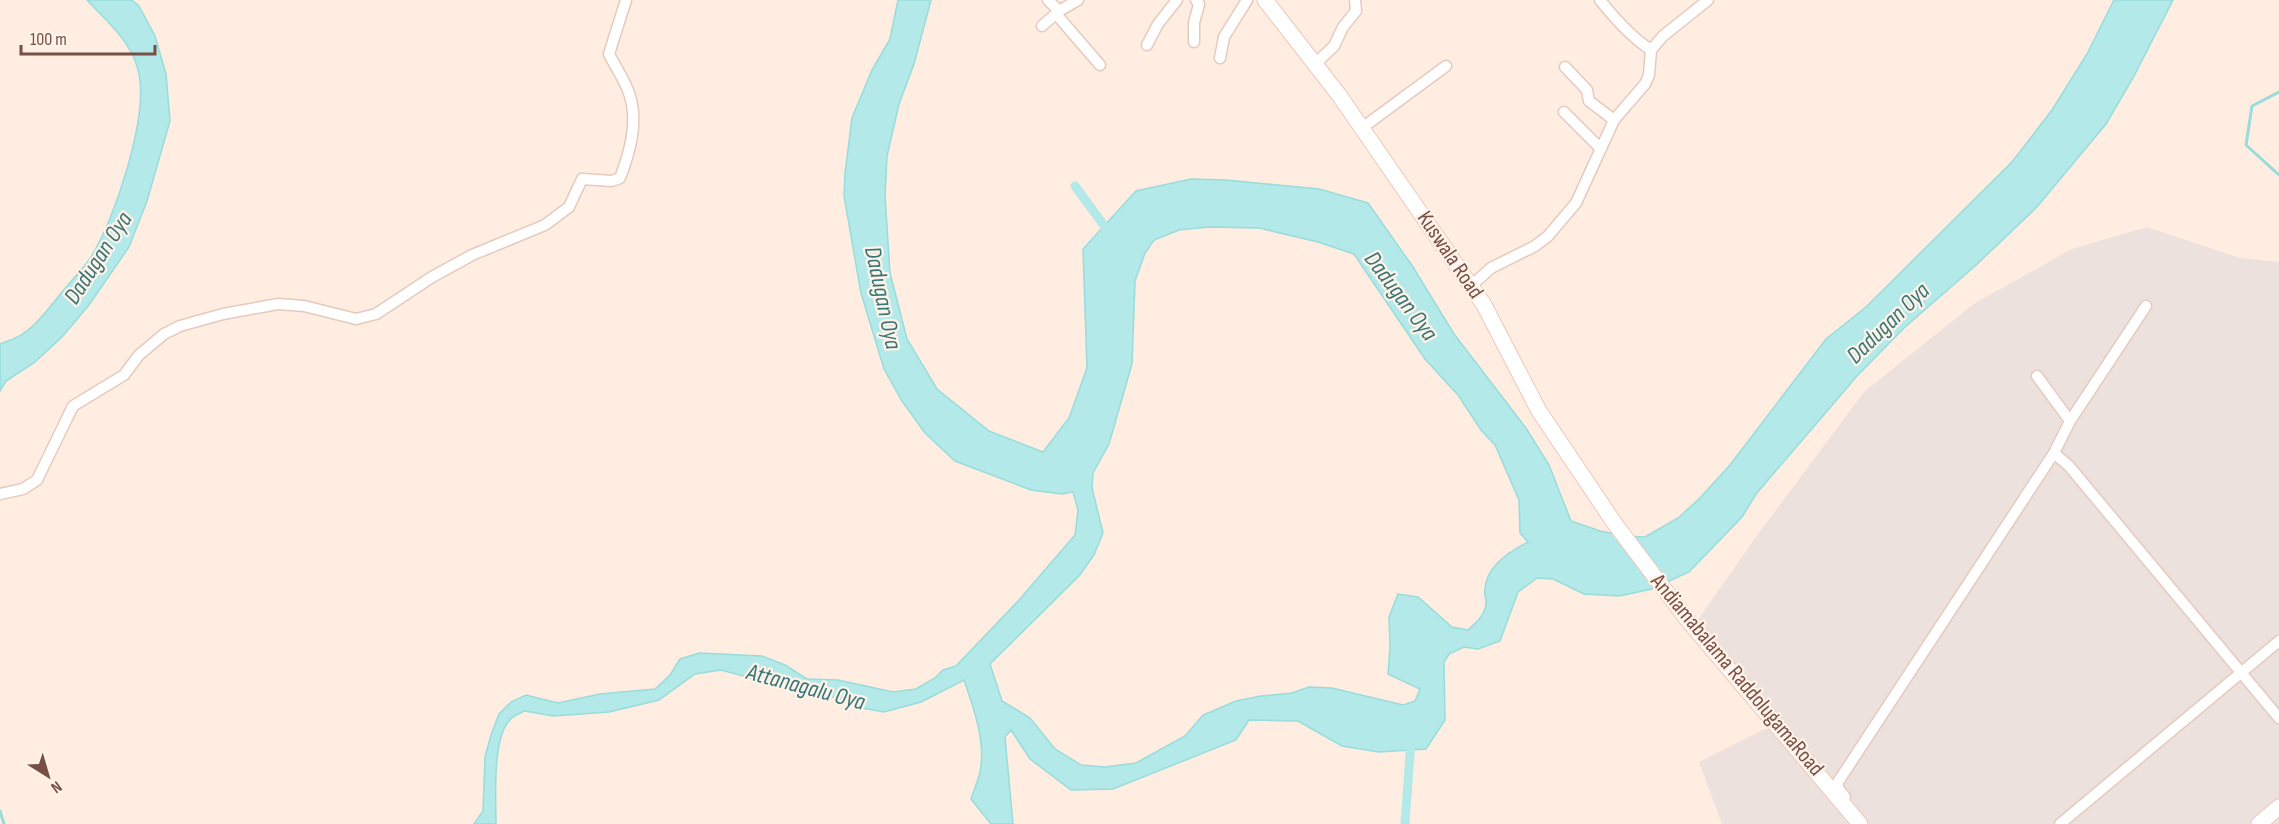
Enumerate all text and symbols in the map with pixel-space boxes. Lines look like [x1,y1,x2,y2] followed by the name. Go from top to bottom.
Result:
[21,18,154,56] scale bar
[30,29,67,50] text: 100 m
[57,206,139,310] water label: Dadugan Oya
[1411,206,1489,304] street label: Kuswala Road
[858,244,908,352] water label: Dadugan Oya
[1358,246,1444,347] water label: Dadugan Oya
[1840,276,1936,370] water label: Dadugan Oya
[1644,568,1829,781] street label: Andiamabalama RaddolugamaRoad
[743,657,869,717] water label: Attanagalu Oya
[18,746,78,806] north arrow
[47,777,65,797] text: N

